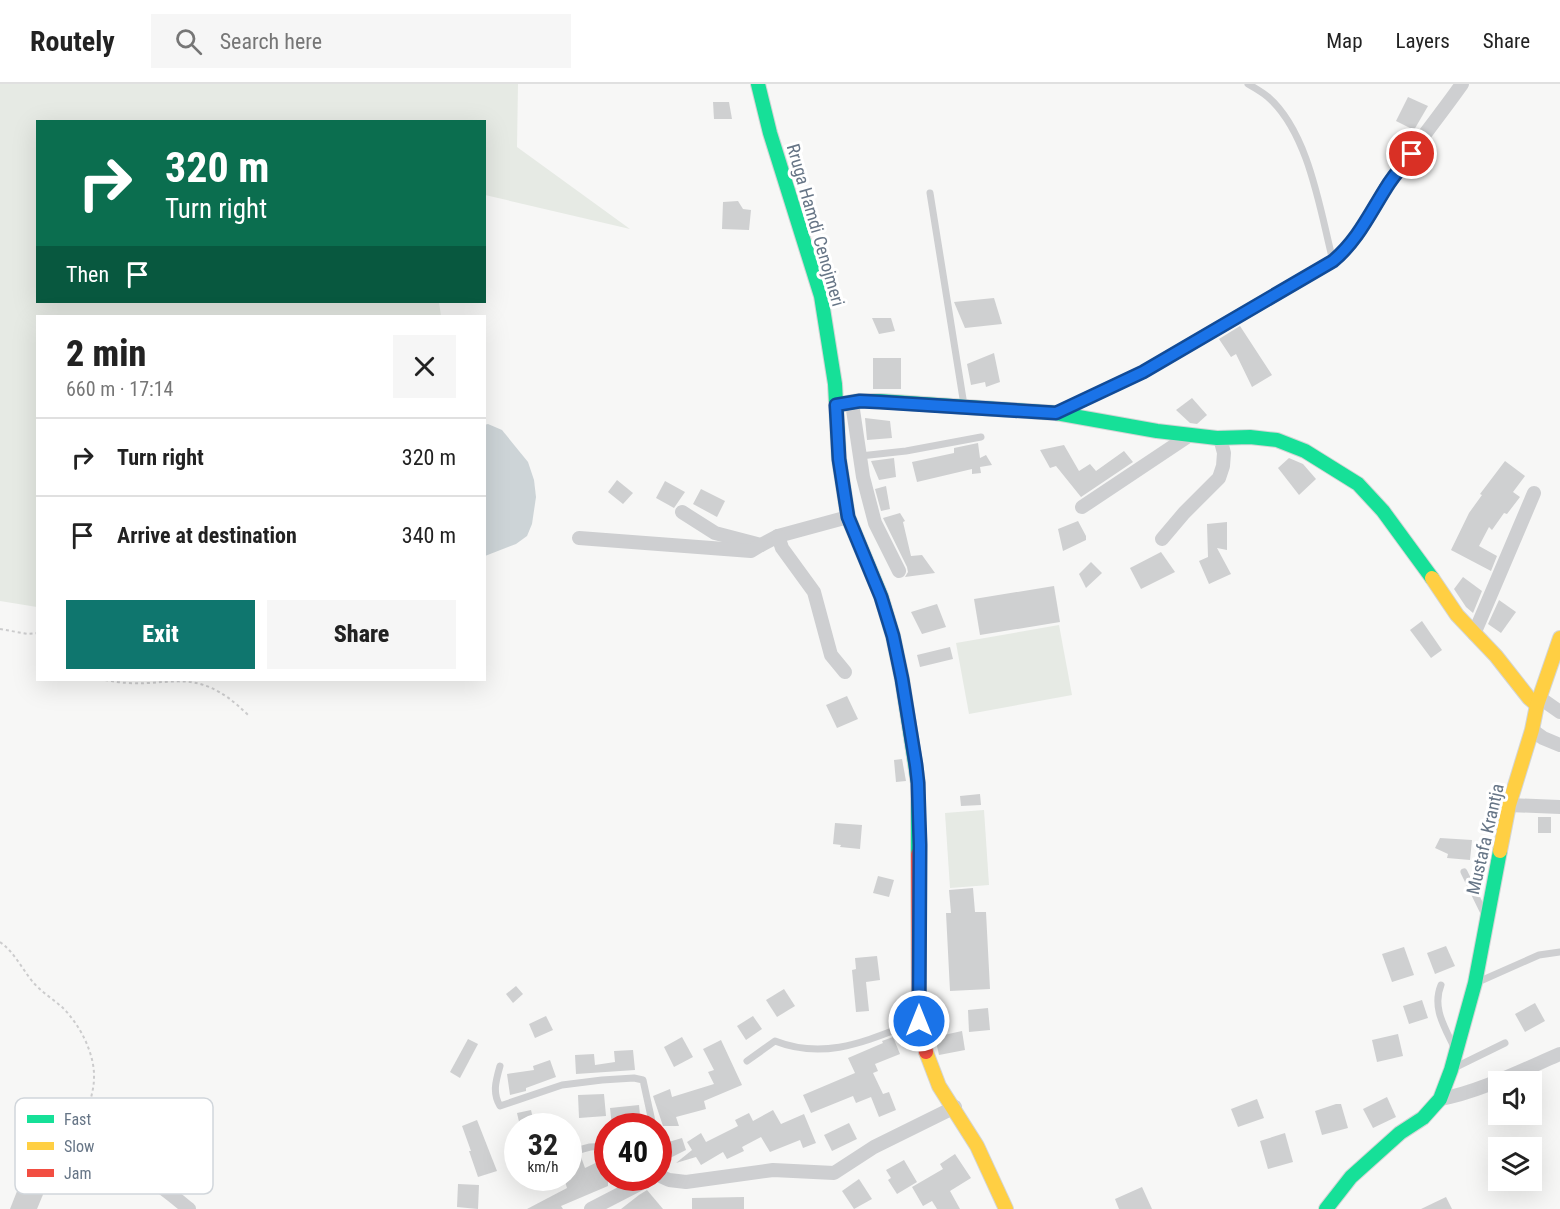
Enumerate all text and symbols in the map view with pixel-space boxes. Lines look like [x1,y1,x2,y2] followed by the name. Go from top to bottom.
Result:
[151,14,571,68] search box
[30,25,115,58] text: Routely
[172,25,205,58] icon: search
[220,29,322,54] text: Search here
[1326,29,1363,53] text: Map
[1396,29,1450,53] text: Layers
[1483,29,1530,53] text: Share
[1386,128,1437,179] pin
[1395,137,1428,170] icon: arrive
[783,141,849,309] street label: Rruga Hamdi Cenojmeri
[165,143,270,192] text: 320 m
[66,144,144,222] icon: right
[165,193,267,225] text: Turn right
[121,258,154,291] icon: arrive
[66,262,109,287] text: Then
[66,333,146,375] text: 2 min
[393,335,456,398] button: close
[66,377,173,401] text: 660 m · 17:14
[66,441,99,474] icon: right
[117,445,204,470] text: Turn right
[402,445,456,470] text: 320 m
[66,519,99,552] icon: arrive
[117,523,297,548] text: Arrive at destination
[402,523,456,548] text: 340 m
[66,600,255,669] button: Exit
[267,600,456,669] button: Share
[1462,781,1508,897] street label: Mustafa Krantja
[887,989,951,1053] position arrow
[1488,1071,1542,1191] map controls
[1488,1071,1542,1125] button: sound
[15,1098,213,1194] legend
[64,1110,91,1129] text: Fast
[594,1113,672,1191] speed limit sign: 40
[528,1127,558,1162] text: 32
[64,1137,94,1156] text: Slow
[1488,1137,1542,1191] button: layers
[528,1158,558,1176] text: km/h
[64,1164,91,1183] text: Jam

